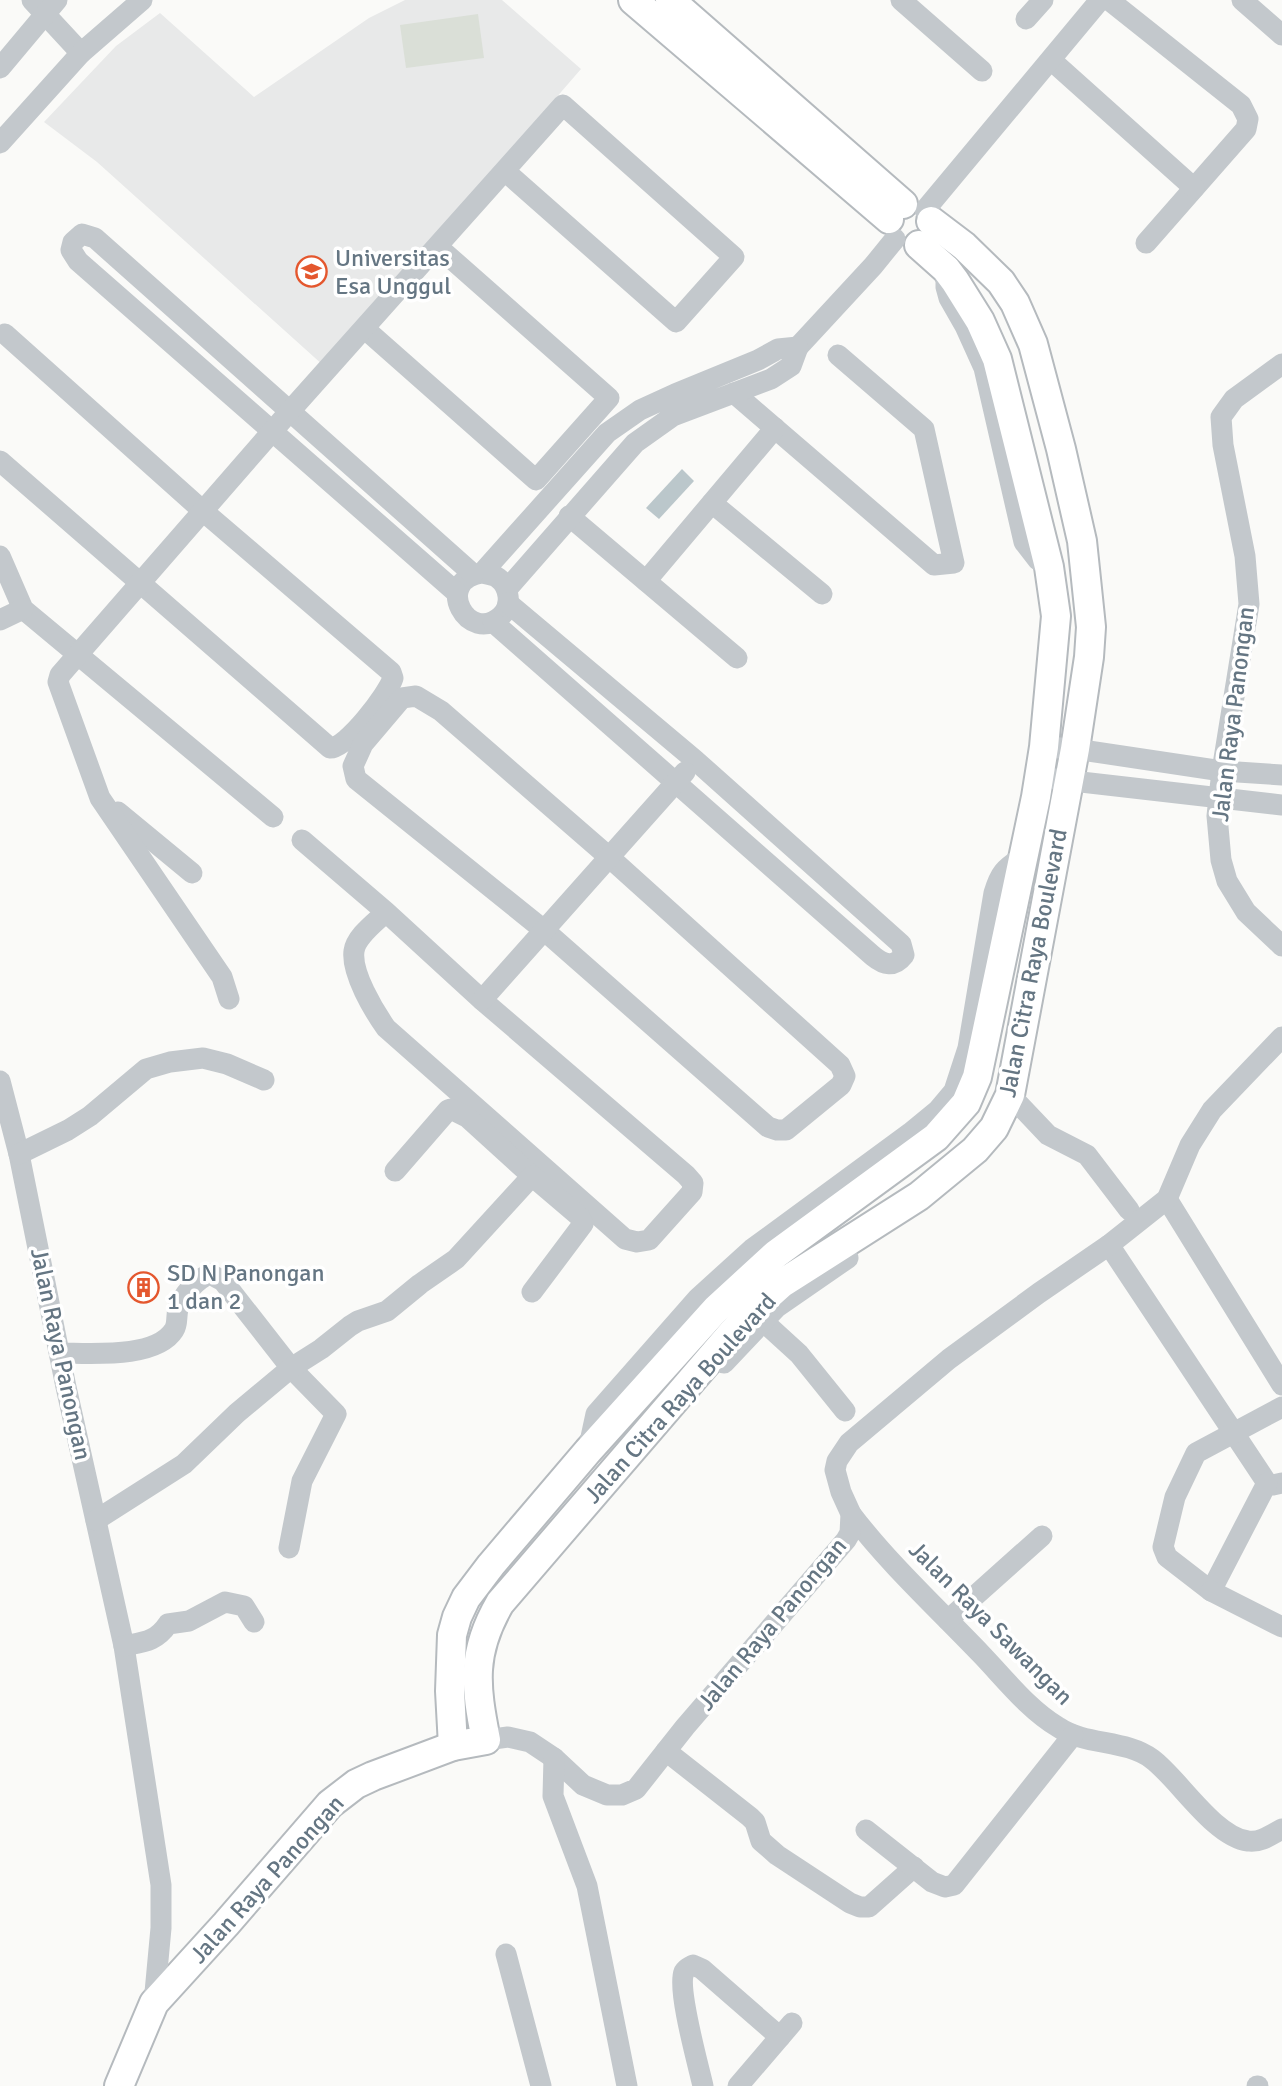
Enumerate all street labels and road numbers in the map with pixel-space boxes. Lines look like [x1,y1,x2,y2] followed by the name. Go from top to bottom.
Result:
[1205,605,1261,823] street label: Jalan Raya Panongan
[992,826,1074,1100] street label: Jalan Citra Raya Boulevard
[24,1245,98,1463] street label: Jalan Raya Panongan
[578,1287,782,1509] street label: Jalan Citra Raya Boulevard
[691,1532,853,1716] street label: Jalan Raya Panongan
[903,1535,1079,1711] street label: Jalan Raya Sawangan
[184,1789,350,1969] street label: Jalan Raya Panongan

